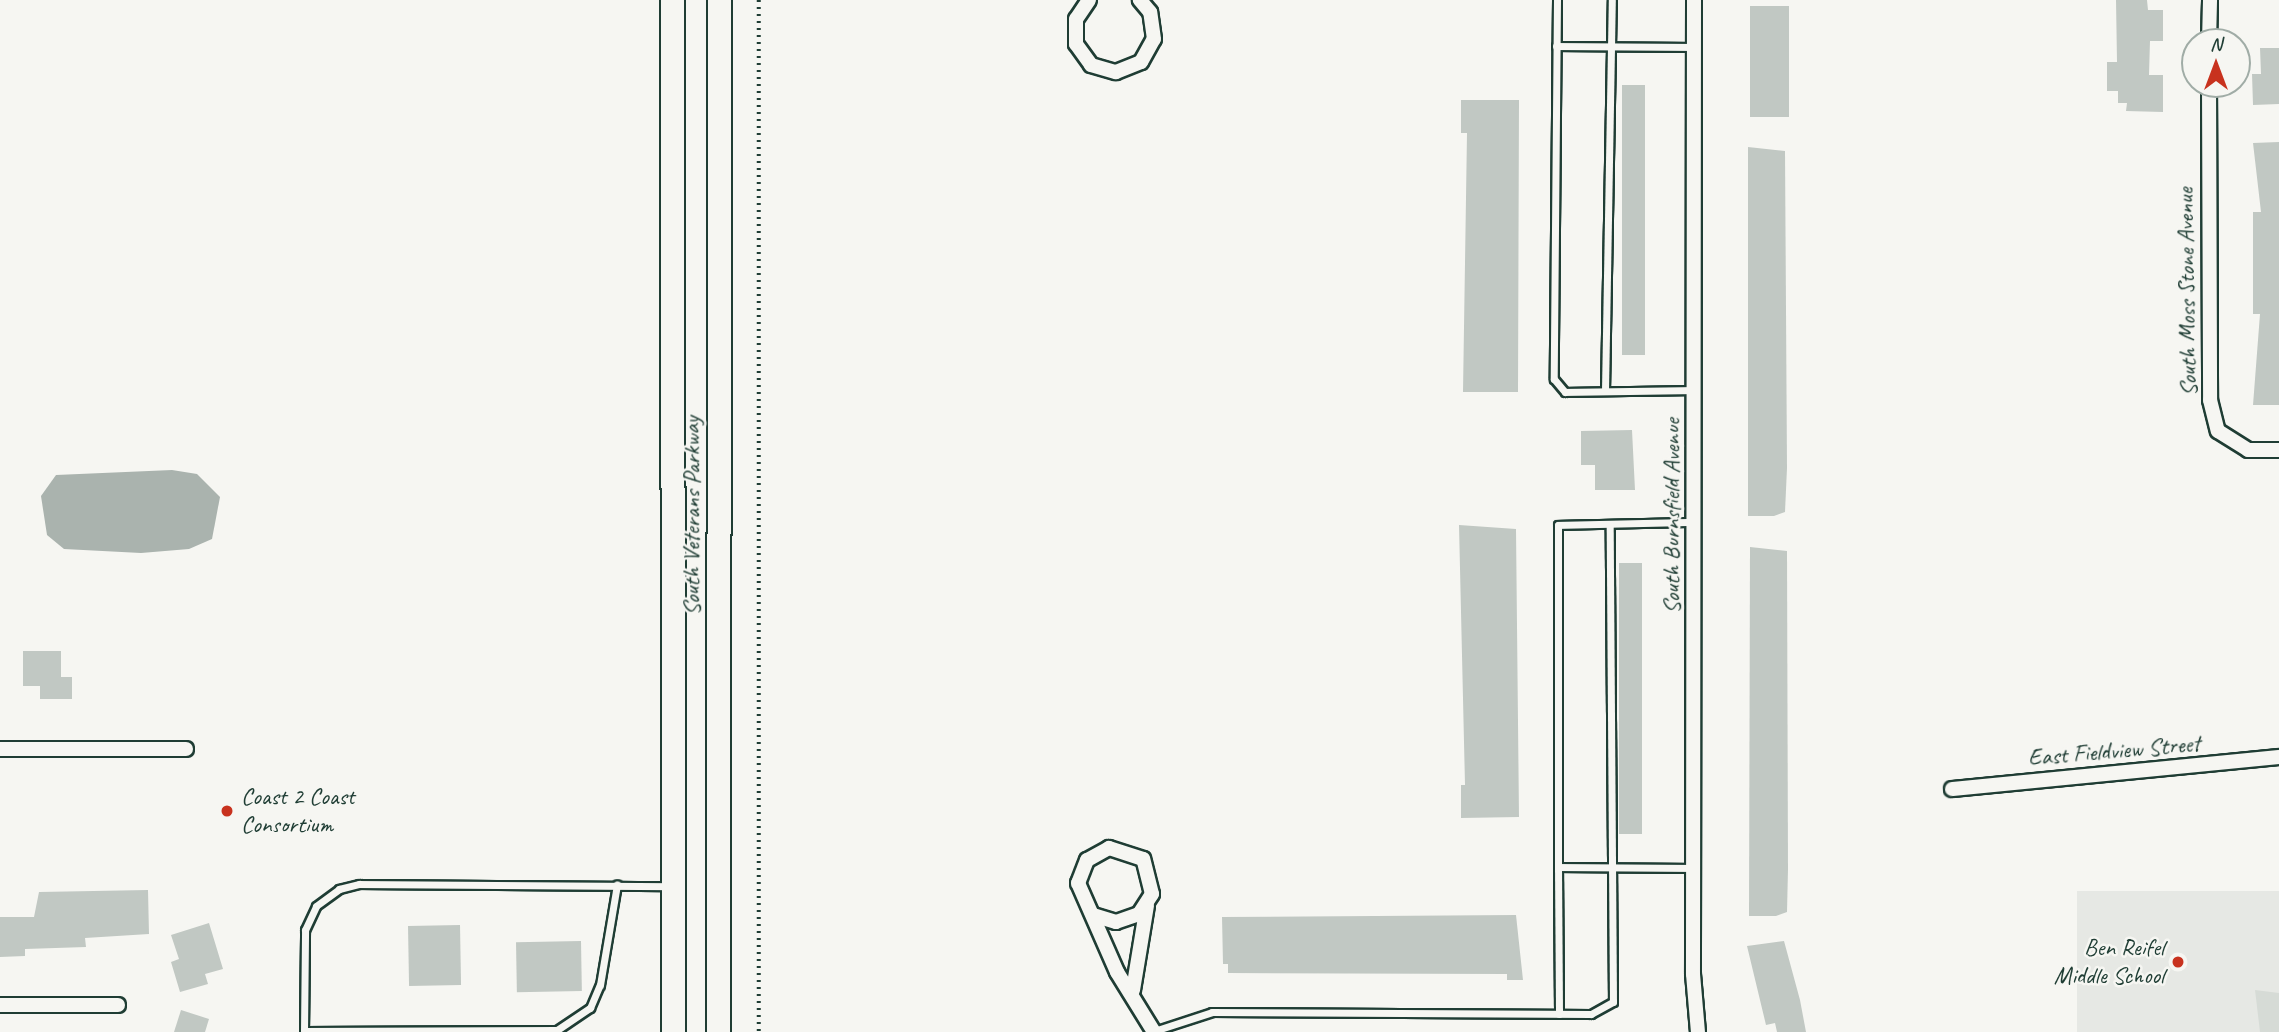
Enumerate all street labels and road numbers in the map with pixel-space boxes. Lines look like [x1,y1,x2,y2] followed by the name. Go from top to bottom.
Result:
[2171,187,2203,397] street label: South Moss Stone Avenue
[678,416,706,616] street label: South Veterans Parkway
[1658,418,1686,614] street label: South Burnsfield Avenue
[2027,729,2201,773] street label: East Fieldview Street

